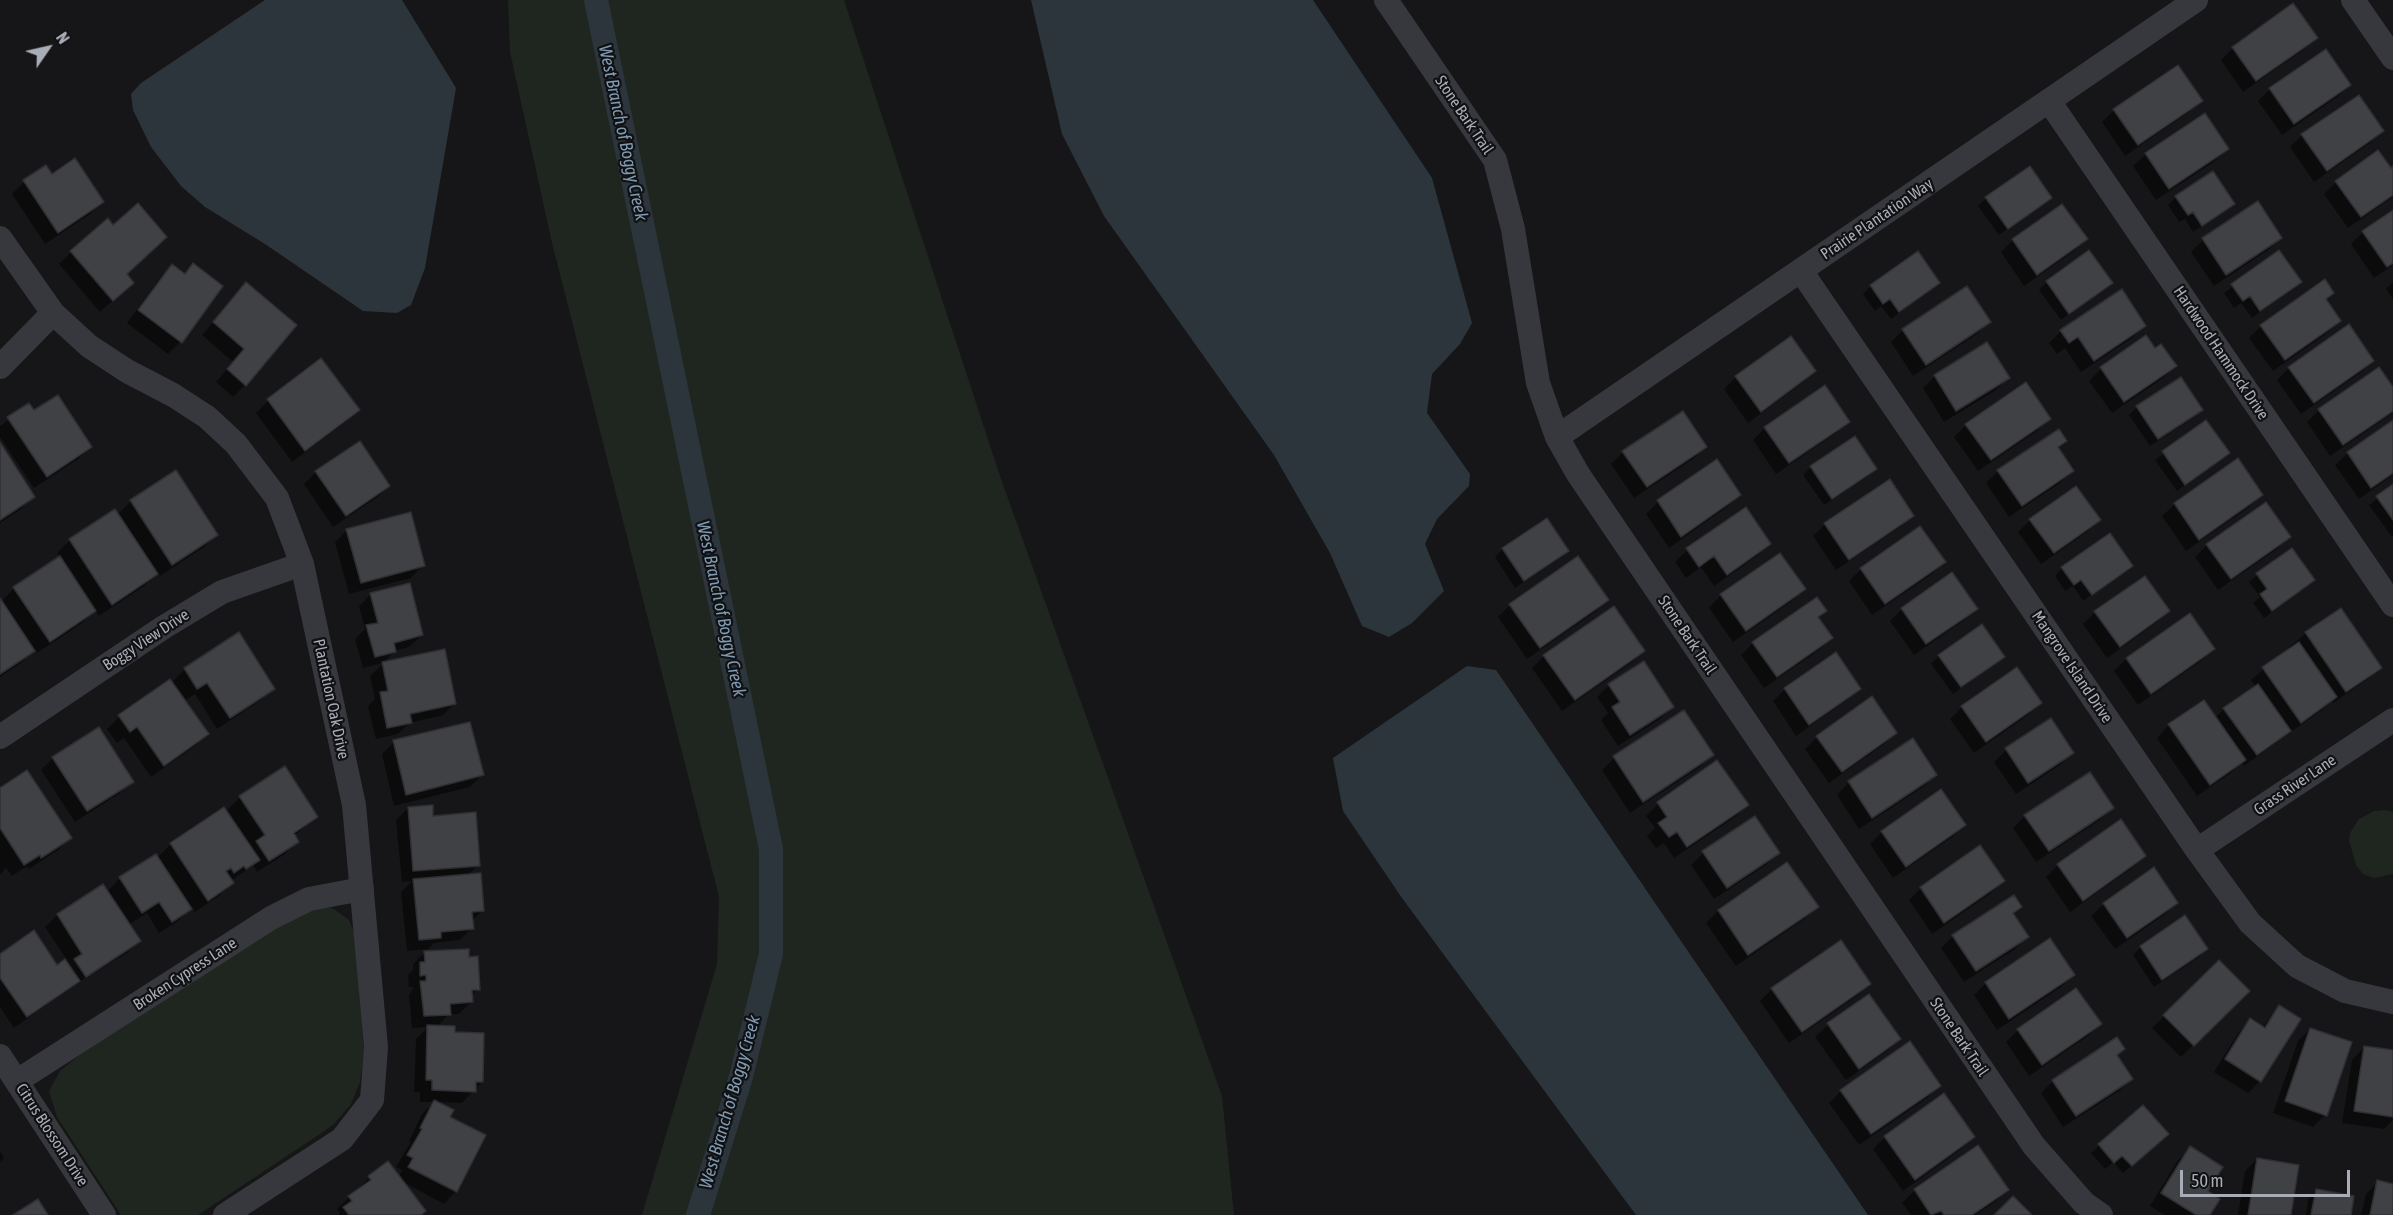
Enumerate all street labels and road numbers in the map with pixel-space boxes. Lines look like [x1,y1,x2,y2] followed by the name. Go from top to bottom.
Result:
[1431,72,1497,158] street label: Stone Bark Trail
[1817,174,1937,264] street label: Prairie Plantation Way
[2169,283,2273,423] street label: Hardwood Hammock Drive
[1654,592,1720,678] street label: Stone Bark Trail
[99,605,193,675] street label: Boggy View Drive
[2027,607,2117,727] street label: Mangrove Island Drive
[309,637,353,761] street label: Plantation Oak Drive
[2250,751,2340,819] street label: Grass River Lane
[130,933,240,1015] street label: Broken Cypress Lane
[1926,994,1992,1080] street label: Stone Bark Trail
[12,1080,92,1190] street label: Citrus Blossom Drive

